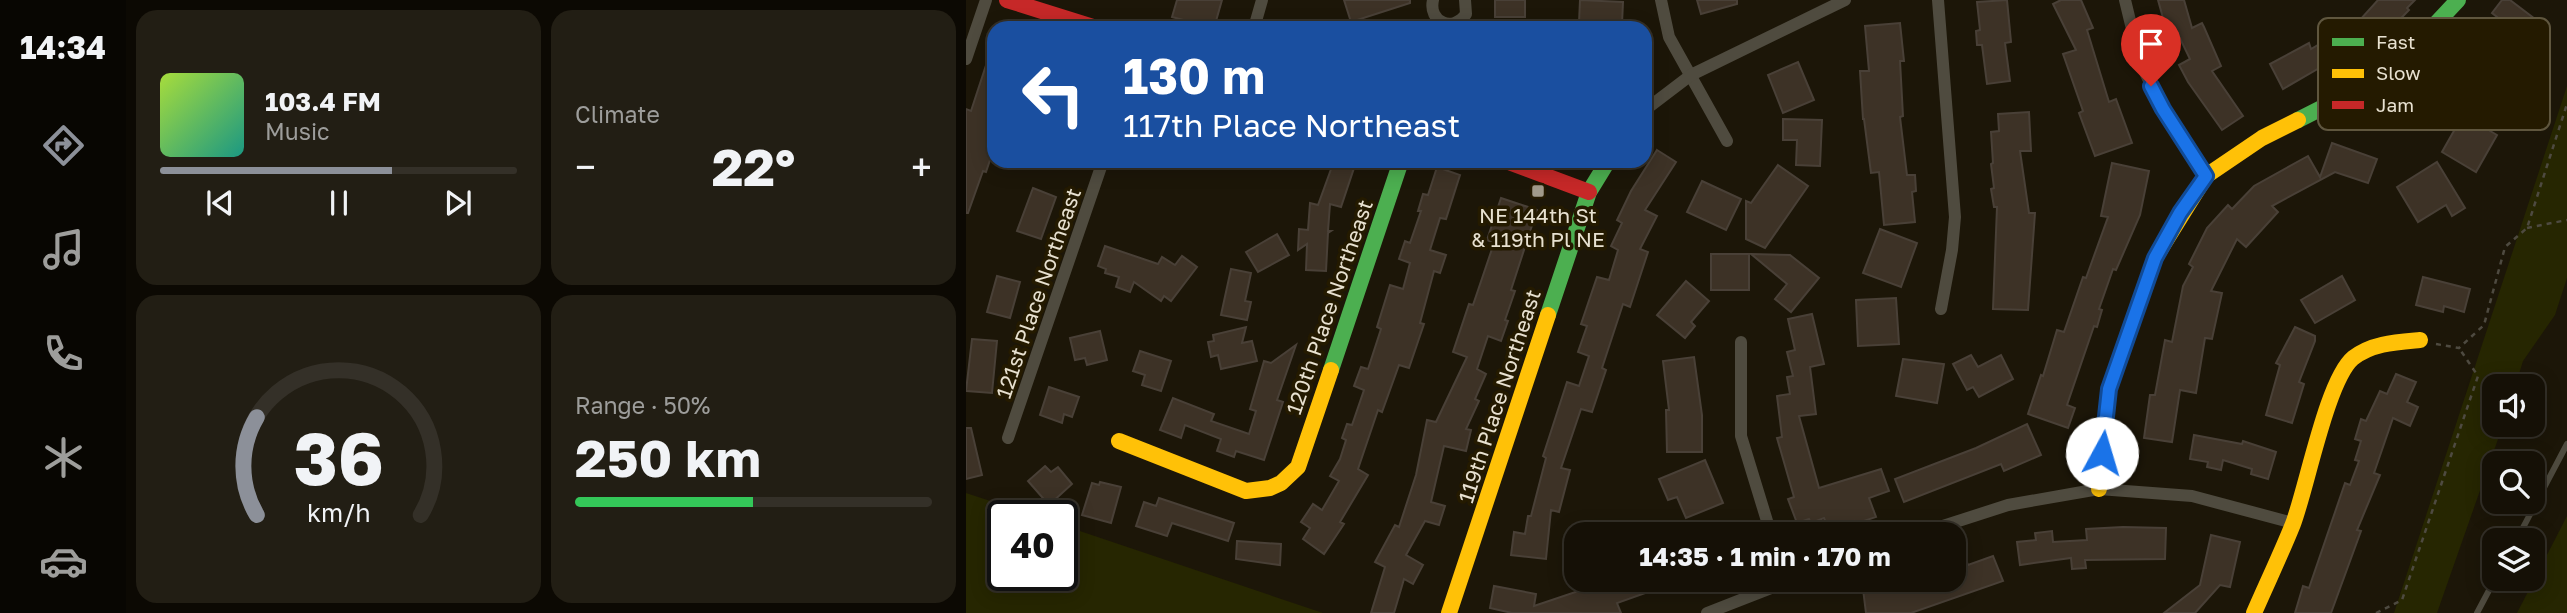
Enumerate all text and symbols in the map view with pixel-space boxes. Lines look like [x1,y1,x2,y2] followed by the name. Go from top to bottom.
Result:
[2121,14,2181,86] pin
[2318,18,2550,130] legend
[2132,25,2170,63] icon: arrive
[20,28,106,66] text: 14:34
[2376,30,2415,53] text: Fast
[1123,46,1265,105] text: 130 m
[1008,49,1099,140] icon: left
[2376,61,2421,84] text: Slow
[265,86,381,117] text: 103.4 FM
[2376,93,2414,116] text: Jam
[575,100,660,128] text: Climate
[1123,106,1460,144] text: 117th Place Northeast
[265,117,330,145] text: Music
[39,121,88,170] icon: directions
[712,135,795,197] text: 22°
[575,144,596,189] text: −
[911,144,932,189] text: +
[1530,183,1546,199] marker: NE 144th St & 119th Pl NE
[201,184,239,222] icon: previous
[320,184,358,222] icon: pause
[439,184,477,222] icon: next
[990,184,1086,402] street label: 121st Place Northeast
[1280,196,1378,418] street label: 120th Place Northeast
[1471,202,1605,252] place label: NE 144th St & 119th Pl NE
[39,225,88,274] icon: music
[1452,286,1546,506] street label: 119th Place Northeast
[39,329,88,378] icon: phone
[2482,374,2545,591] map controls
[2482,374,2545,437] button: sound
[575,391,710,419] text: Range · 50%
[293,414,384,501] text: 36
[2065,416,2139,490] position arrow
[575,426,761,488] text: 250 km
[39,433,88,482] icon: climate
[2482,451,2545,514] button: search
[307,497,370,528] text: km/h
[987,500,1078,591] speed limit sign: 40
[2482,528,2545,591] button: layers
[39,537,88,586] icon: car
[1639,541,1891,572] text: 14:35 · 1 min · 170 m

